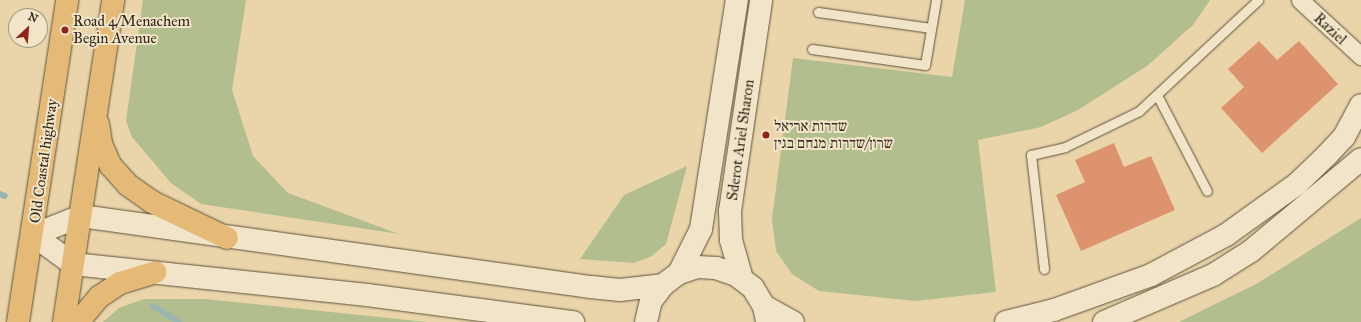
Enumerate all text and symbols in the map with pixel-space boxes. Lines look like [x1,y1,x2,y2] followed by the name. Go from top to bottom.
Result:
[8,8,48,48] north arrow
[1310,9,1350,49] street label: Raziel
[26,10,40,26] text: N
[73,12,190,47] place label: Road 4/Menachem Begin Avenue
[60,25,70,35] marker: Road 4/Menachem Begin Avenue
[724,78,758,202] street label: Sderot Ariel Sharon
[26,98,62,224] street label: Old Coastal highway
[774,117,893,152] place label: שדרות אריאל שרון/שדרות מנחם בגין
[761,130,771,140] marker: שדרות אריאל שרון/שדרות מנחם בגין

